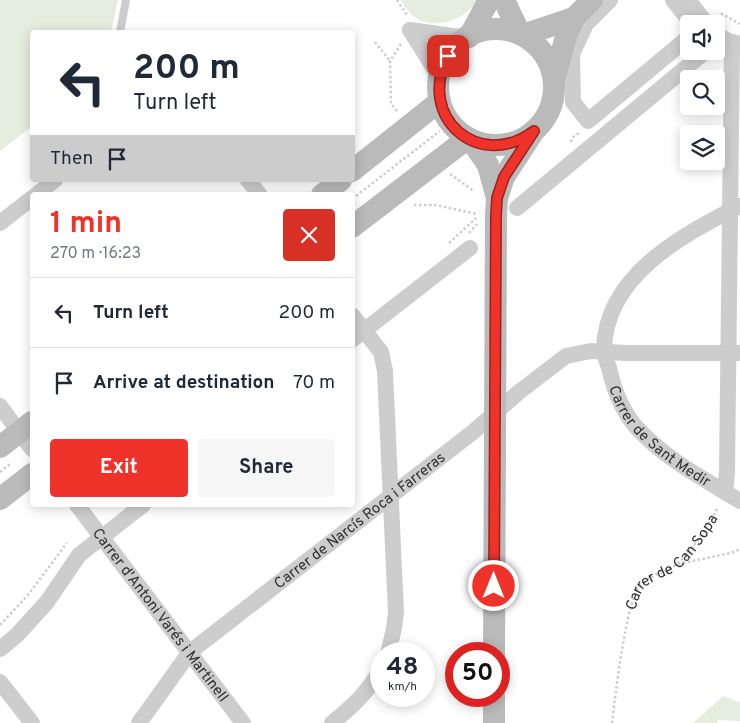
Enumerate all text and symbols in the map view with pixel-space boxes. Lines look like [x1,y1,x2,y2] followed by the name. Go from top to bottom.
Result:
[680,15,725,170] map controls
[680,15,725,60] button: sound
[427,35,469,77] pin
[434,42,462,70] icon: arrive
[133,47,240,91] text: 200 m
[50,50,115,115] icon: left
[680,70,725,115] button: search
[133,90,216,117] text: Turn left
[680,125,725,170] button: layers
[103,145,131,173] icon: arrive
[50,147,93,171] text: Then
[50,206,122,243] text: 1 min
[283,209,335,261] button: close
[50,244,141,264] text: 270 m · 16:23
[50,299,78,327] icon: left
[93,301,169,325] text: Turn left
[279,301,335,325] text: 200 m
[50,369,78,397] icon: arrive
[93,371,274,395] text: Arrive at destination
[293,371,335,395] text: 70 m
[603,383,714,492] street label: Carrer de Sant Medir
[50,439,188,497] button: Exit
[198,439,335,497] button: Share
[271,449,450,594] street label: Carrer de Narcís Roca i Farreras
[623,511,723,613] street label: Carrer de Can Sopa
[87,525,232,706] street label: Carrer d'Antoni Varés i Martinell
[467,559,519,611] position arrow
[445,642,510,707] speed limit sign: 50
[387,652,418,684] text: 48
[388,679,417,695] text: km/h

